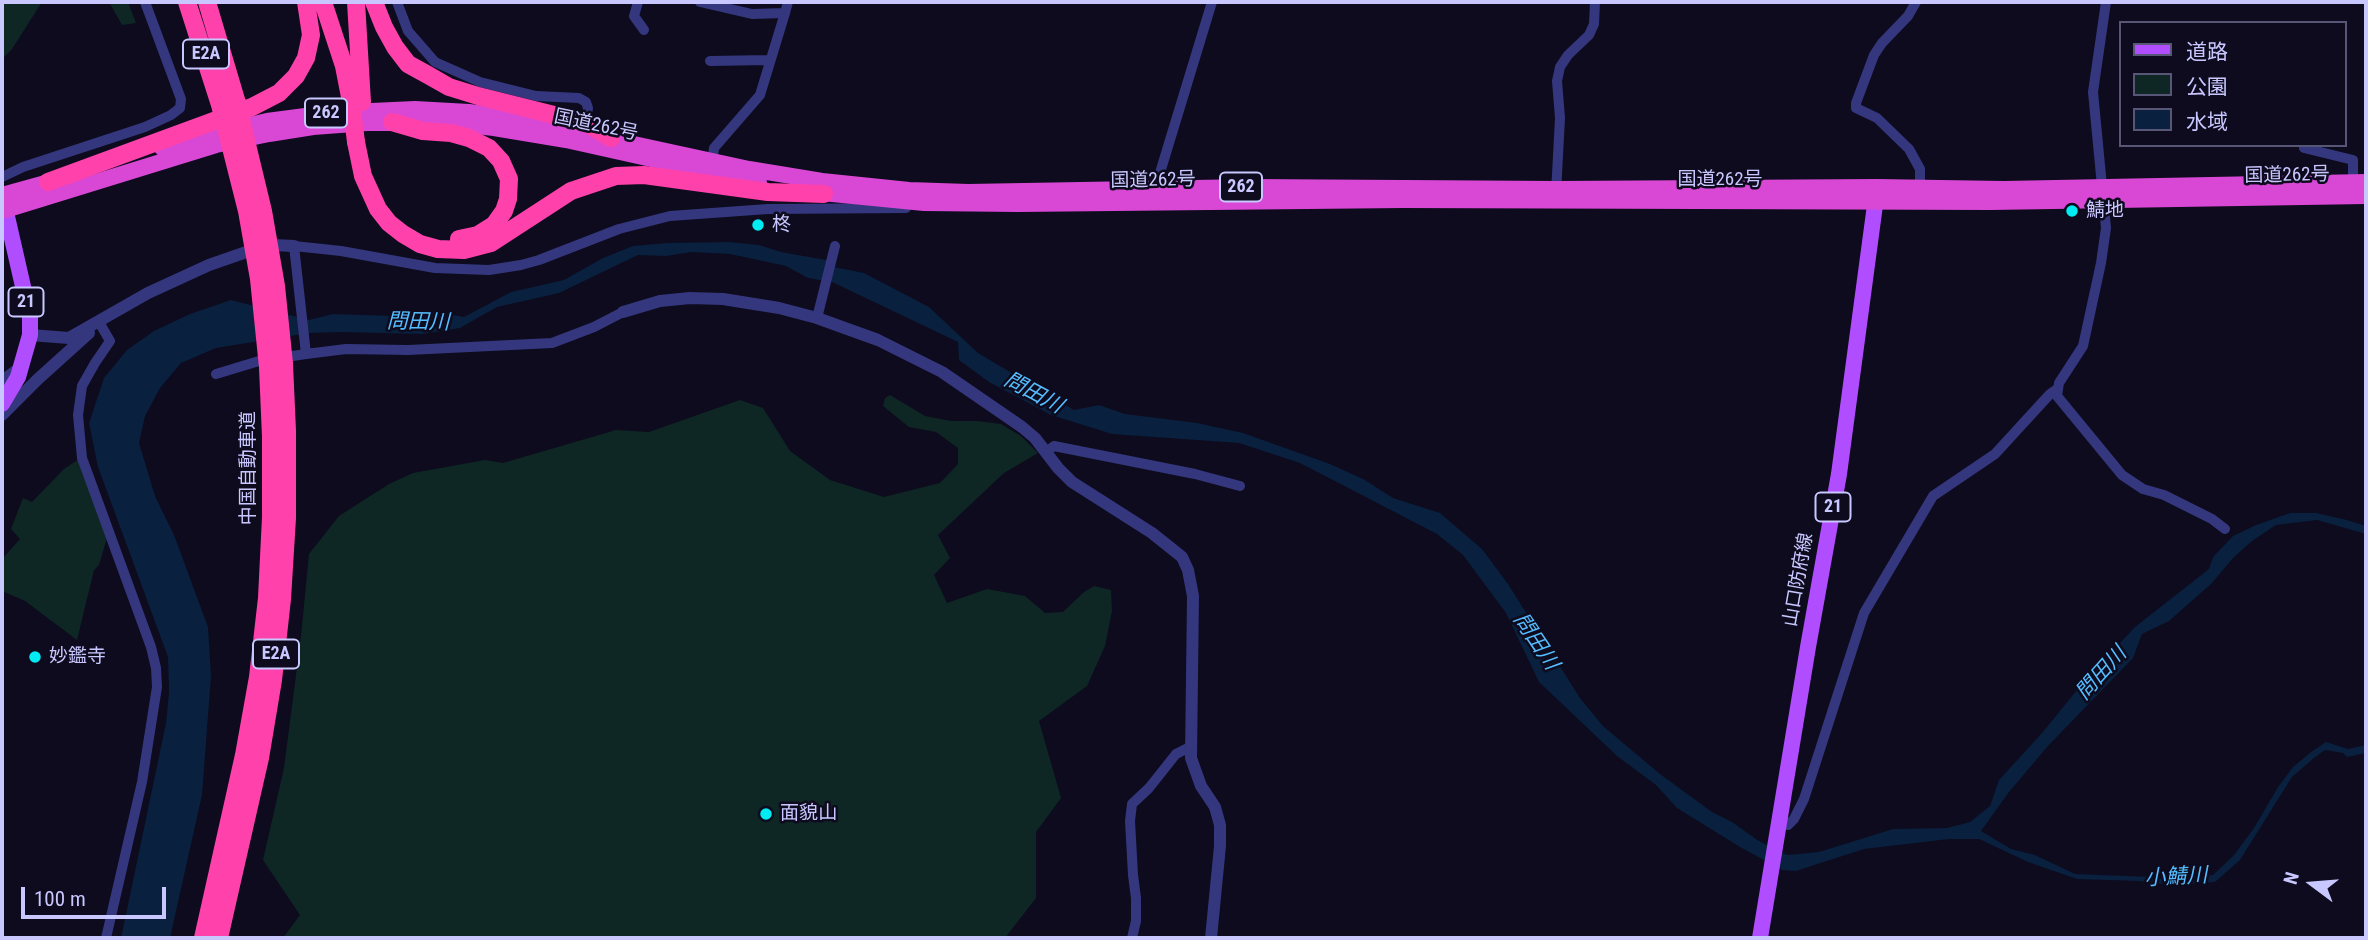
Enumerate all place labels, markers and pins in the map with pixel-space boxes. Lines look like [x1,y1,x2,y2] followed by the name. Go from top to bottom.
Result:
[2086,200,2124,222] place label: 鯖地
[2064,203,2080,219] marker: 鯖地
[772,214,791,236] place label: 柊
[750,217,766,233] marker: 柊
[49,646,106,668] place label: 妙鑑寺
[27,649,43,665] marker: 妙鑑寺
[780,803,837,825] place label: 面貌山
[758,806,774,822] marker: 面貌山

